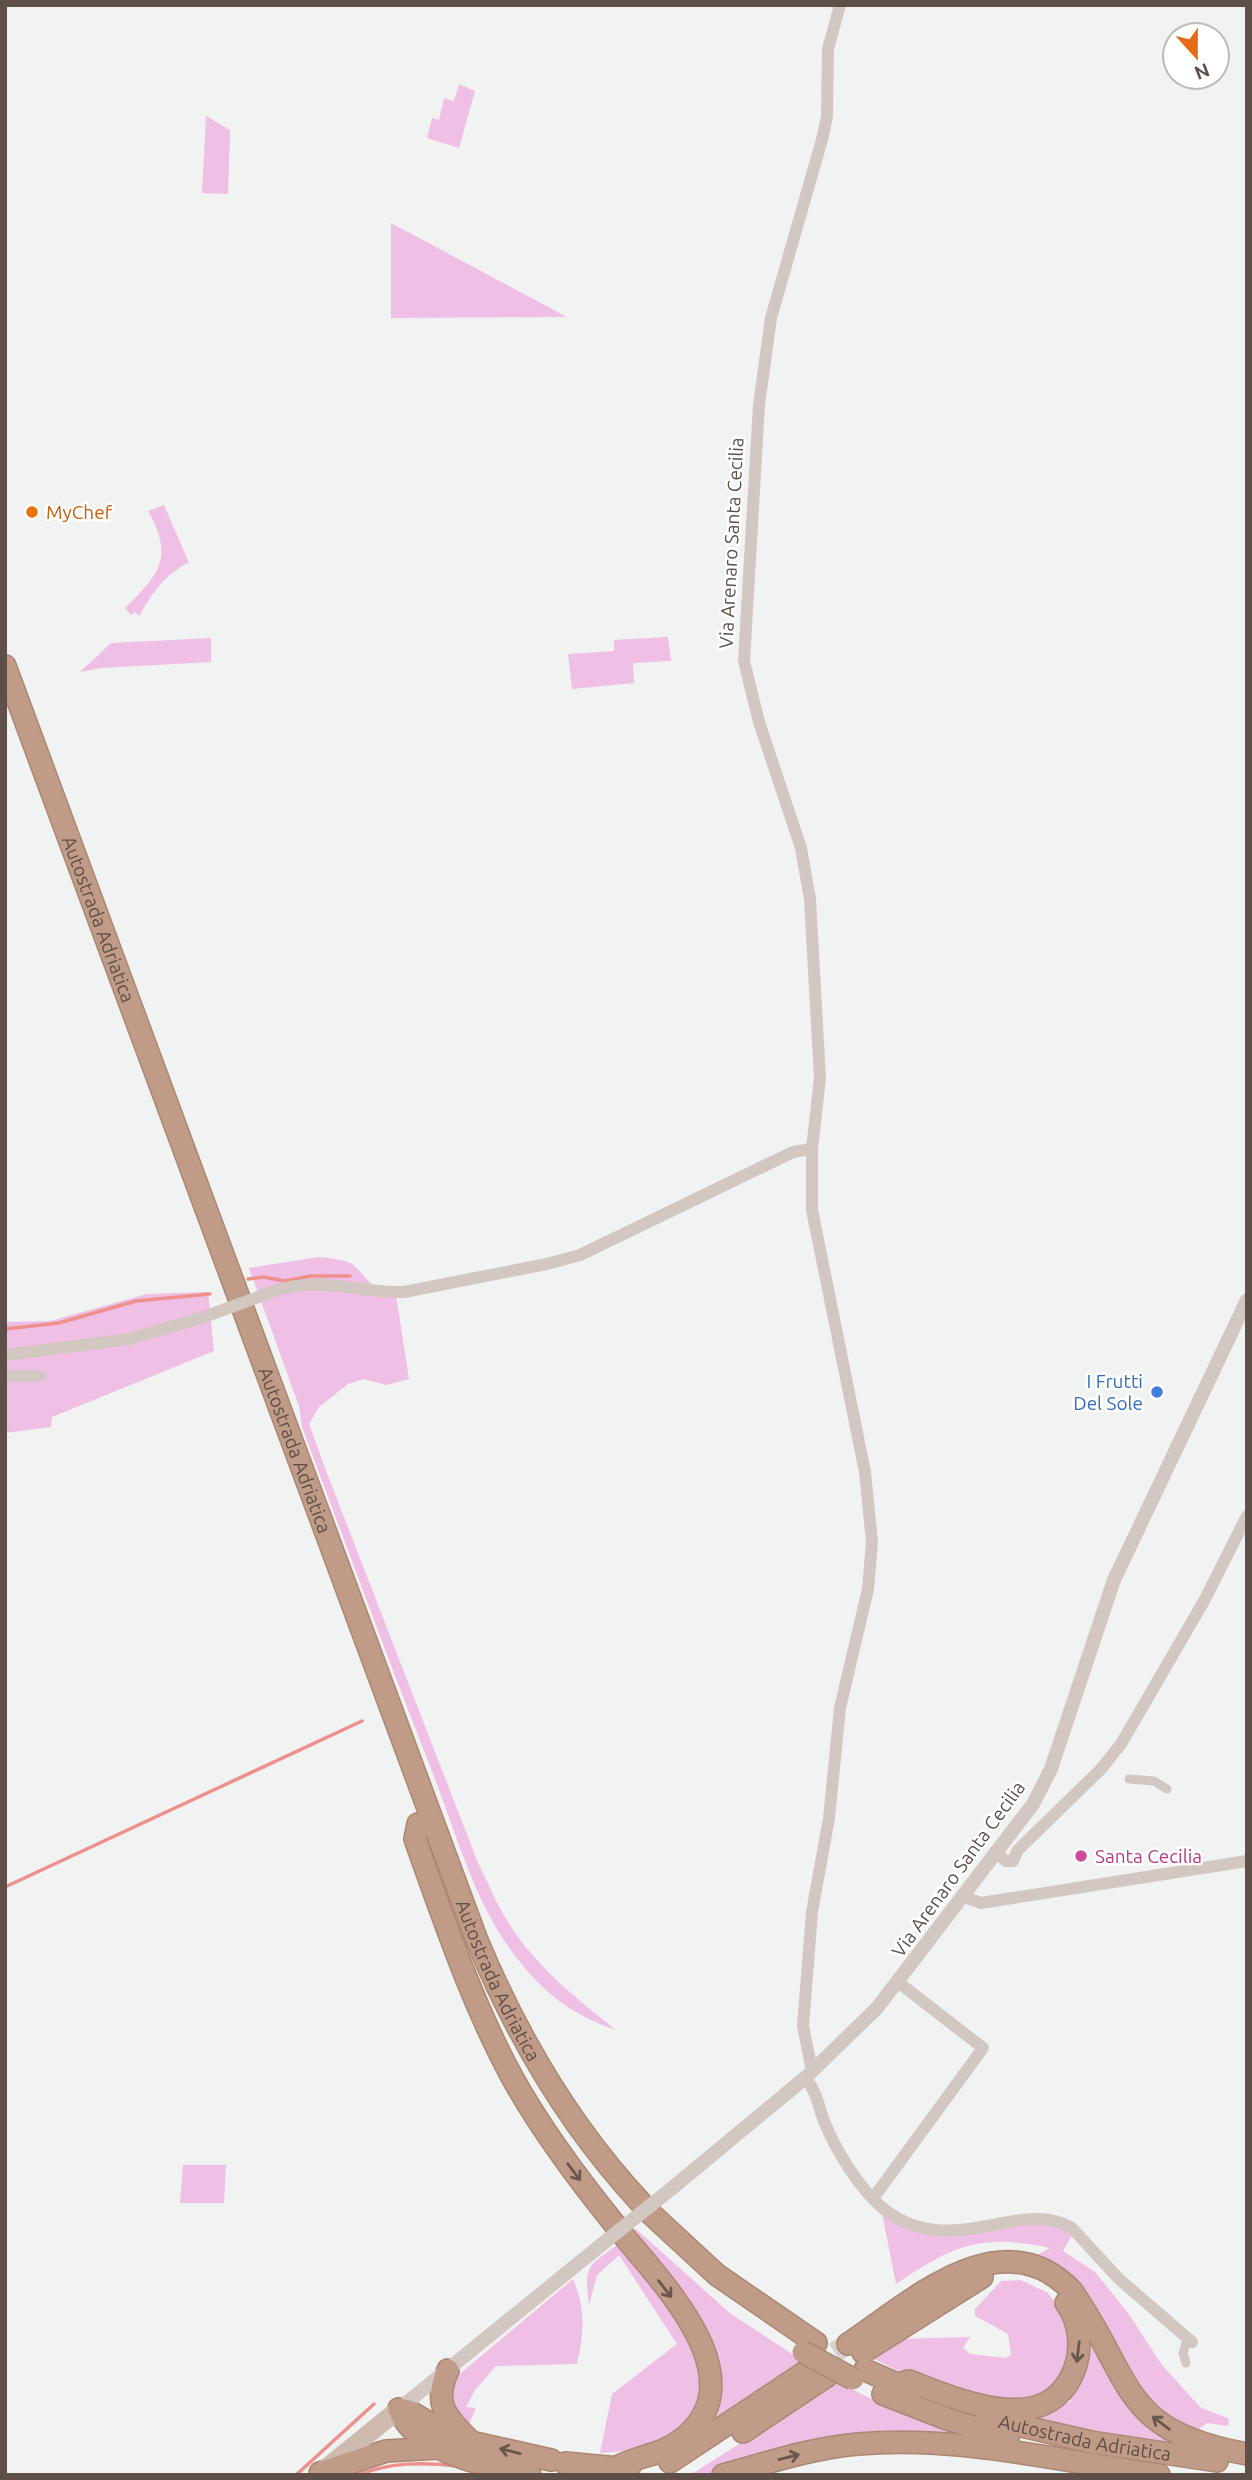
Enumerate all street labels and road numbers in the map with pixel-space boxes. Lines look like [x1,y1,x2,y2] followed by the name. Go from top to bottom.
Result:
[714,437,748,649] street label: Via Arenaro Santa Cecilia
[58,833,140,1005] street label: Autostrada Adriatica
[255,1364,336,1536] street label: Autostrada Adriatica
[887,1777,1029,1961] street label: Via Arenaro Santa Cecilia
[452,1897,545,2065] street label: Autostrada Adriatica
[996,2410,1173,2465] street label: Autostrada Adriatica

